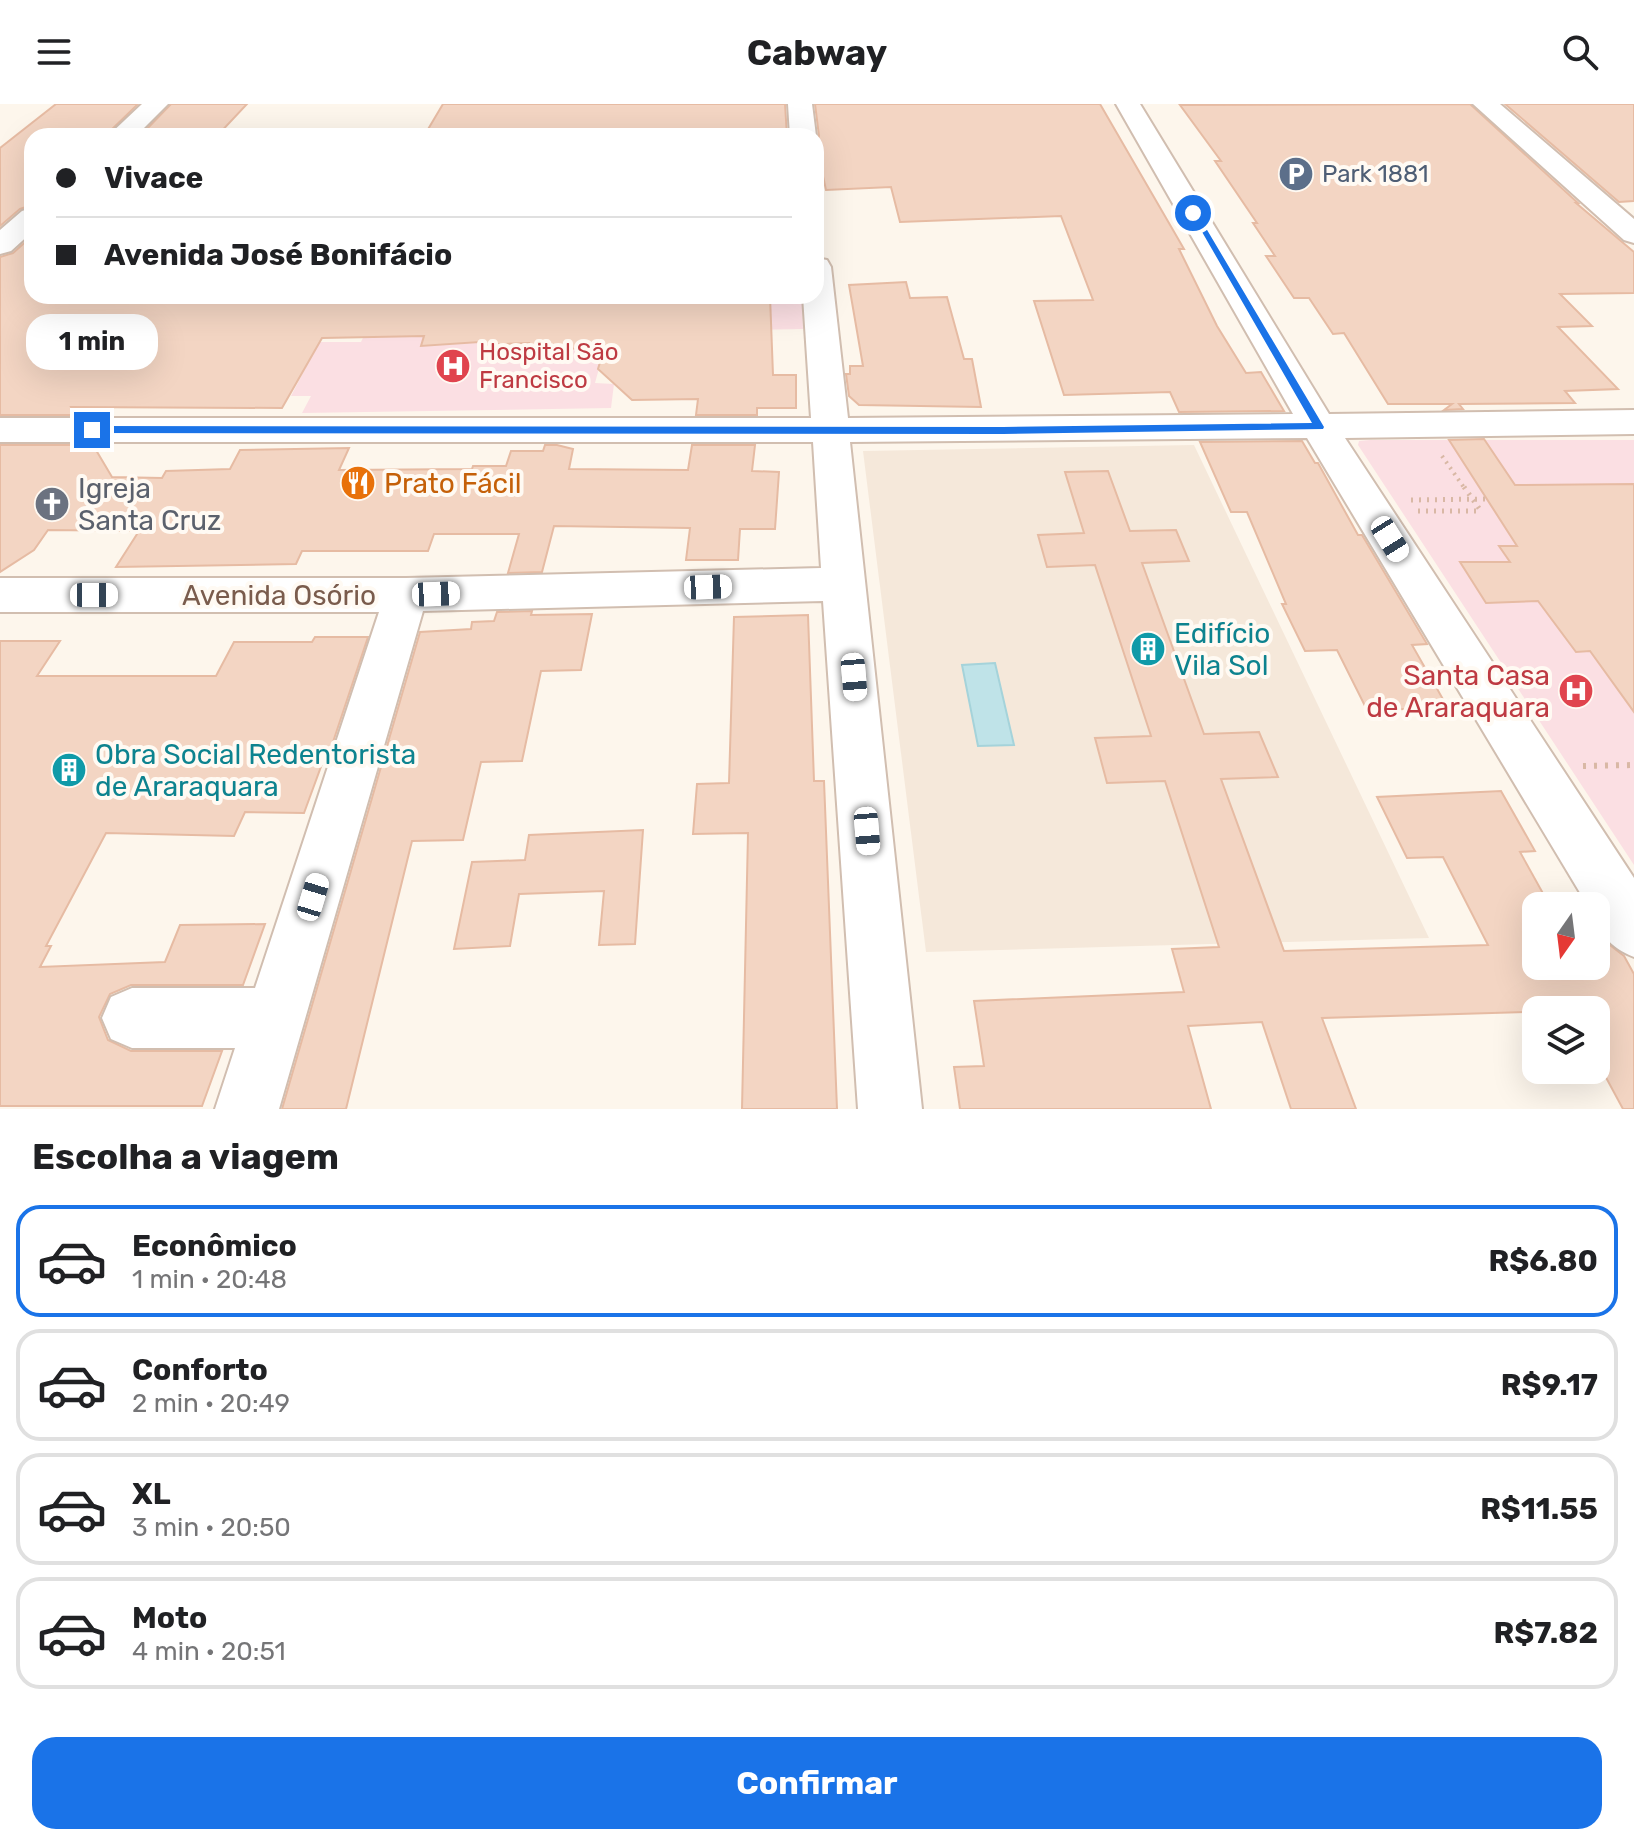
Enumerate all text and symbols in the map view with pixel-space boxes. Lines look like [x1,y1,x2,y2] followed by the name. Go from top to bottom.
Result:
[32,30,76,74] icon: menu
[1558,30,1602,74] icon: search
[747,31,887,74] text: Cabway
[1277,155,1315,193] parking icon: Park 1881
[104,160,203,196] text: Vivace
[1322,160,1429,188] place label: Park 1881
[1175,195,1211,231] route start
[104,237,452,273] text: Avenida José Bonifácio
[26,314,158,370] callout: 1 min
[59,326,125,357] text: 1 min
[479,338,619,394] place label: Hospital São Francisco
[434,347,472,385] hospital icon: Hospital São Francisco
[74,412,110,448] route end
[339,464,377,502] restaurant icon: Prato Fácil
[384,467,522,500] place label: Prato Fácil
[78,472,221,537] place label: Igreja Santa Cruz
[33,485,71,523] church icon: Igreja Santa Cruz
[1367,512,1413,566] car
[684,574,732,600] car
[182,579,376,612] street label: Avenida Osório
[412,581,460,607] car
[70,583,118,607] car
[1174,617,1270,682] place label: Edifício Vila Sol
[1129,630,1167,668] building icon: Edifício Vila Sol
[840,652,868,702] car
[1366,659,1550,724] place label: Santa Casa de Araraquara
[1557,672,1595,710] hospital icon: Santa Casa de Araraquara
[95,738,416,803] place label: Obra Social Redentorista de Araraquara
[50,751,88,789] building icon: Obra Social Redentorista de Araraquara
[853,806,881,856] car
[295,871,331,923] car
[1522,892,1610,980] north arrow
[1522,892,1610,1084] map controls
[1522,996,1610,1084] button: layers
[32,1135,339,1178] text: Escolha a viagem
[36,1225,108,1297] icon: car
[132,1228,297,1264] text: Econômico
[1489,1243,1598,1279] text: R$6.80
[132,1264,287,1295] text: 1 min · 20:48
[36,1349,108,1421] icon: car
[132,1352,268,1388] text: Conforto
[1501,1367,1598,1403] text: R$9.17
[132,1388,290,1419] text: 2 min · 20:49
[36,1473,108,1545] icon: car
[132,1476,171,1512] text: XL
[1480,1491,1598,1527] text: R$11.55
[132,1512,291,1543] text: 3 min · 20:50
[36,1597,108,1669] icon: car
[132,1600,207,1636] text: Moto
[1494,1615,1598,1651] text: R$7.82
[132,1636,286,1667] text: 4 min · 20:51
[32,1737,1602,1829] button: Confirmar

